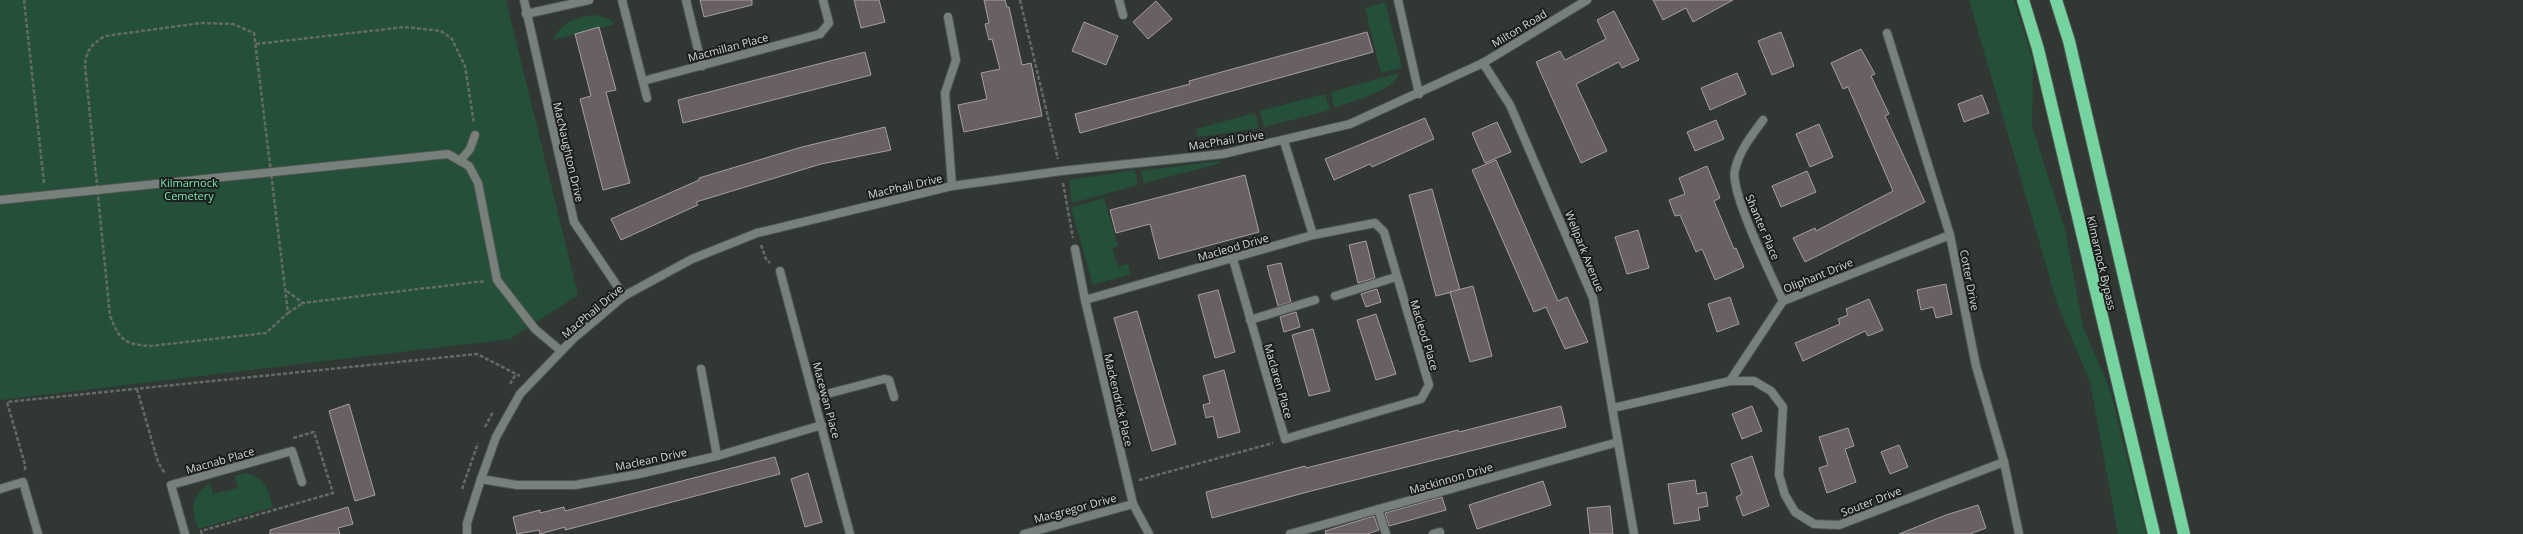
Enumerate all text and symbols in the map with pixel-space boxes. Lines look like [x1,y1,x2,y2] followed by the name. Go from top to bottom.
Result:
[1489,6,1549,50] street label: Milton Road
[686,29,770,65] street label: Macmillan Place
[550,101,588,203] street label: MacNaughton Drive
[1187,127,1265,153] street label: MacPhail Drive
[866,170,944,202] street label: MacPhail Drive
[160,175,218,203] park label: Kilmarnock Cemetery
[1742,192,1784,262] street label: Shanter Place
[1562,208,1608,294] street label: Wellpark Avenue
[2084,214,2120,312] street label: Kilmarnock Bypass
[1196,230,1270,264] street label: Macleod Drive
[1957,248,1983,312] street label: Cotter Drive
[1781,254,1855,296] street label: Oliphant Drive
[558,281,626,341] street label: MacPhail Drive
[1407,298,1443,372] street label: Macleod Place
[1261,342,1297,420] street label: Maclaren Place
[1101,352,1137,448] street label: Mackendrick Place
[810,360,844,440] street label: Macewan Place
[184,443,256,477] street label: Macnab Place
[614,444,688,474] street label: Maclean Drive
[1407,459,1495,497] street label: Mackinnon Drive
[1839,483,1903,519] street label: Souter Drive
[1032,490,1118,526] street label: Macgregor Drive

